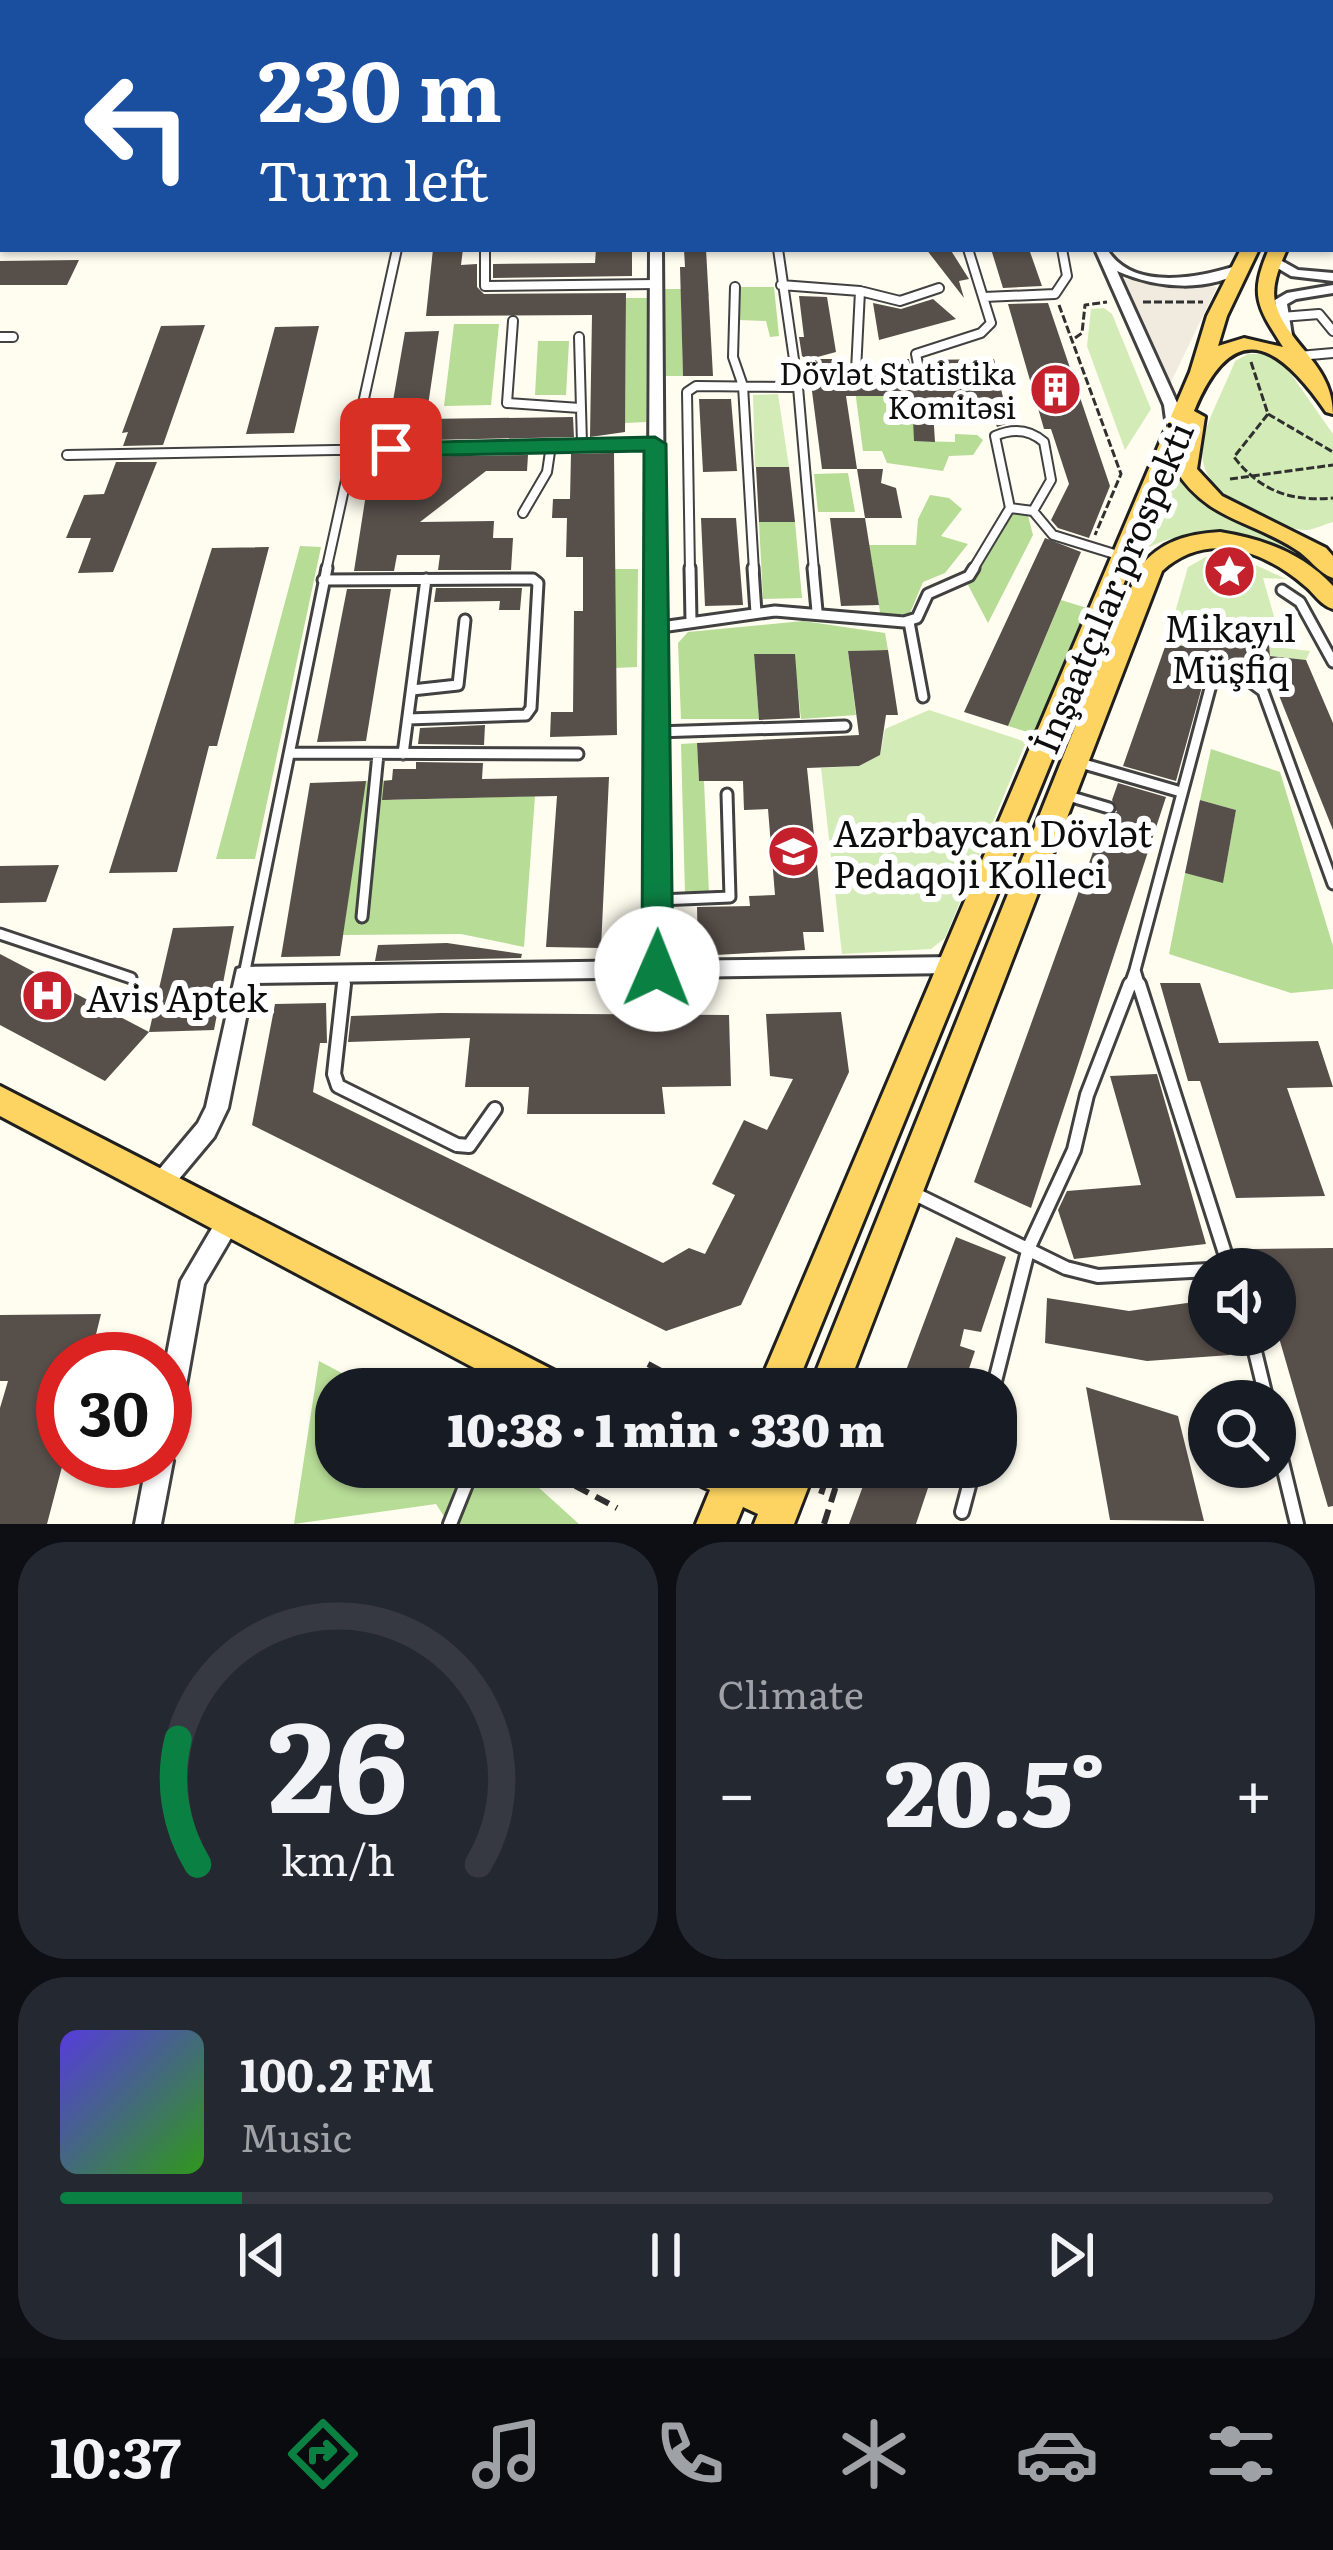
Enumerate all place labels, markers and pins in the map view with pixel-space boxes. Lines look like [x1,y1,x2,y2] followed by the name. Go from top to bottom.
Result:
[779,350,1017,428] place label: Dövlət Statistika Komitəsi
[1027,361,1083,417] building icon: Dövlət Statistika Komitəsi
[340,398,442,500] pin
[1202,543,1258,599] place icon: Mikayıl Müşfiq
[1164,600,1296,694] place label: Mikayıl Müşfiq
[833,805,1152,899] place label: Azərbaycan Dövlət Pedaqoji Kolleci
[766,824,822,880] school or university icon: Azərbaycan Dövlət Pedaqoji Kolleci
[19,968,75,1024] hospital icon: Avis Aptek
[86,970,269,1023] place label: Avis Aptek

